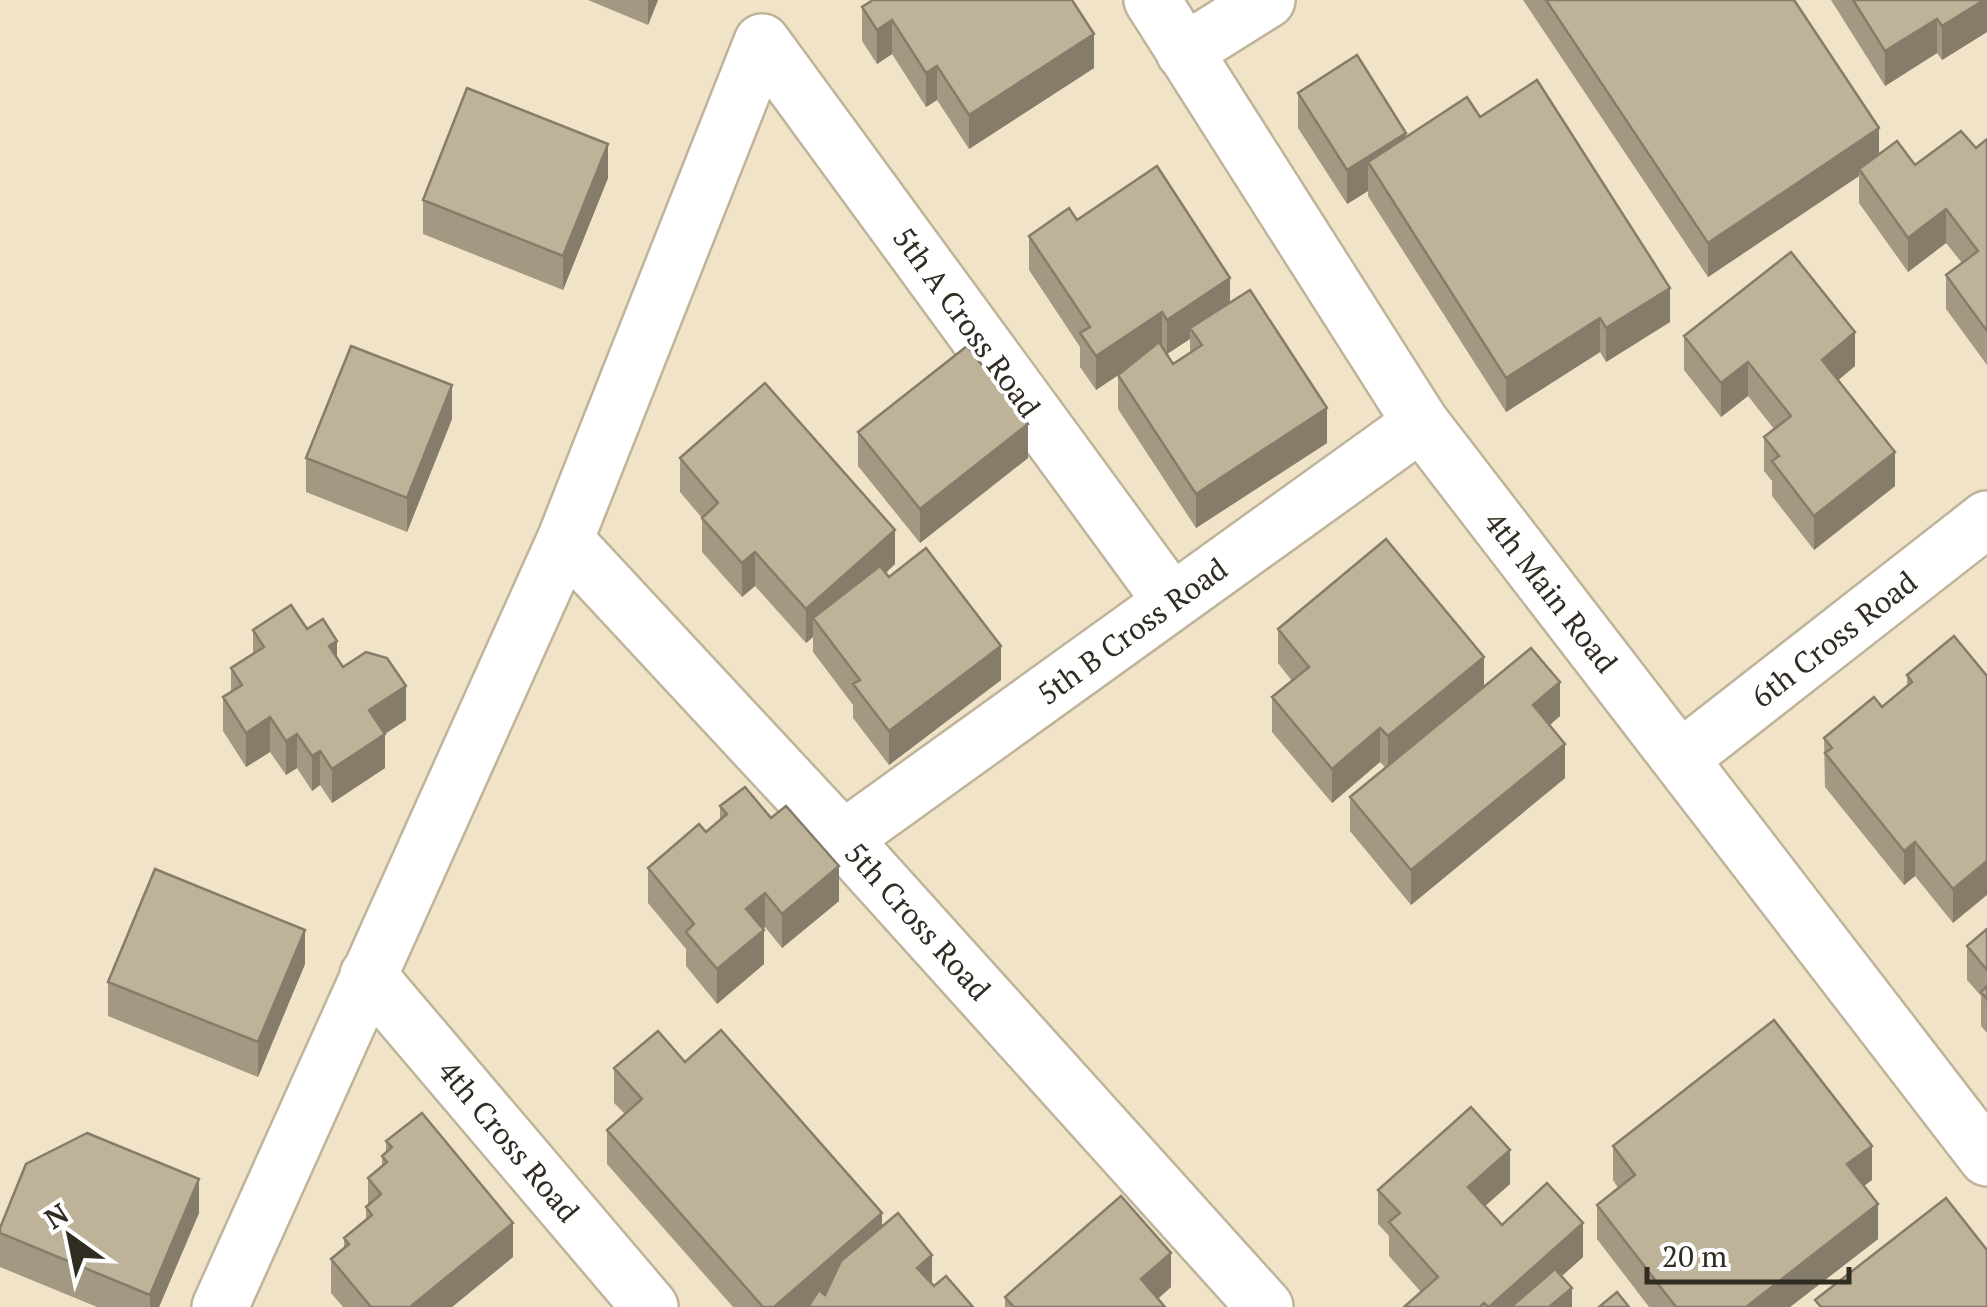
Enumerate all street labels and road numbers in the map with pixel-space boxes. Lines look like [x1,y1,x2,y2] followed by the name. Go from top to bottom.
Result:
[884,219,1050,425] street label: 5th A Cross Road
[1475,503,1627,681] street label: 4th Main Road
[1029,549,1235,713] street label: 5th B Cross Road
[1743,562,1925,716] street label: 6th Cross Road
[836,833,1000,1009] street label: 5th Cross Road
[430,1052,588,1230] street label: 4th Cross Road

